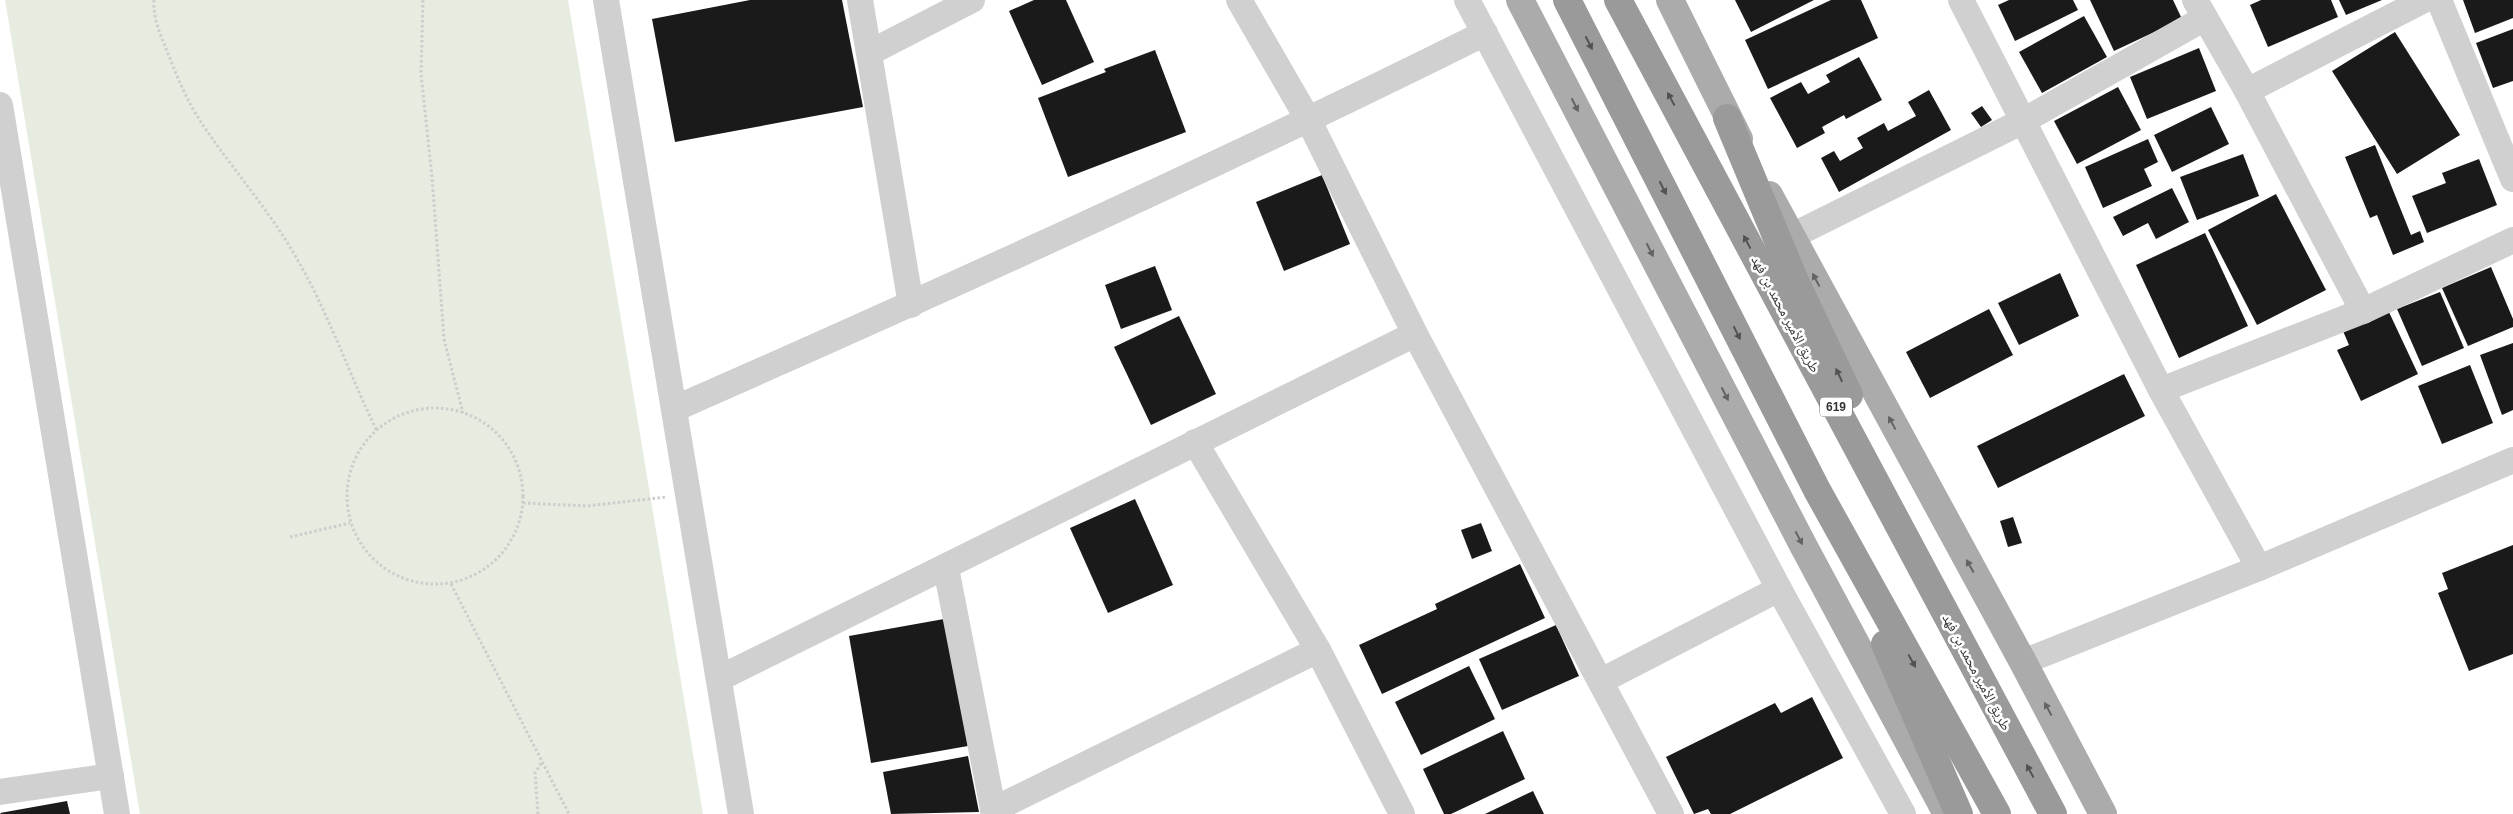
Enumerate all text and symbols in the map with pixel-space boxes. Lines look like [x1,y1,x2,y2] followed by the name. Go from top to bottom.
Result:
[1585,36,1593,51] one-way arrow
[1667,91,1675,106] one-way arrow
[1571,98,1579,113] one-way arrow
[1659,181,1667,195] one-way arrow
[1743,235,1751,249] one-way arrow
[1646,242,1654,257] one-way arrow
[1747,253,1824,376] street label: طريق الأمير محمد بن فهد
[1812,273,1820,287] one-way arrow
[1733,326,1741,340] one-way arrow
[1835,368,1843,382] one-way arrow
[1721,386,1729,401] one-way arrow
[1820,398,1852,417] road number: 619
[1888,417,1897,430] one-way arrow
[1795,531,1804,545] one-way arrow
[1966,559,1975,572] one-way arrow
[1938,611,2015,734] street label: طريق الأمير محمد بن فهد
[1908,654,1916,669] one-way arrow
[2044,701,2052,716] one-way arrow
[2026,764,2034,778] one-way arrow

